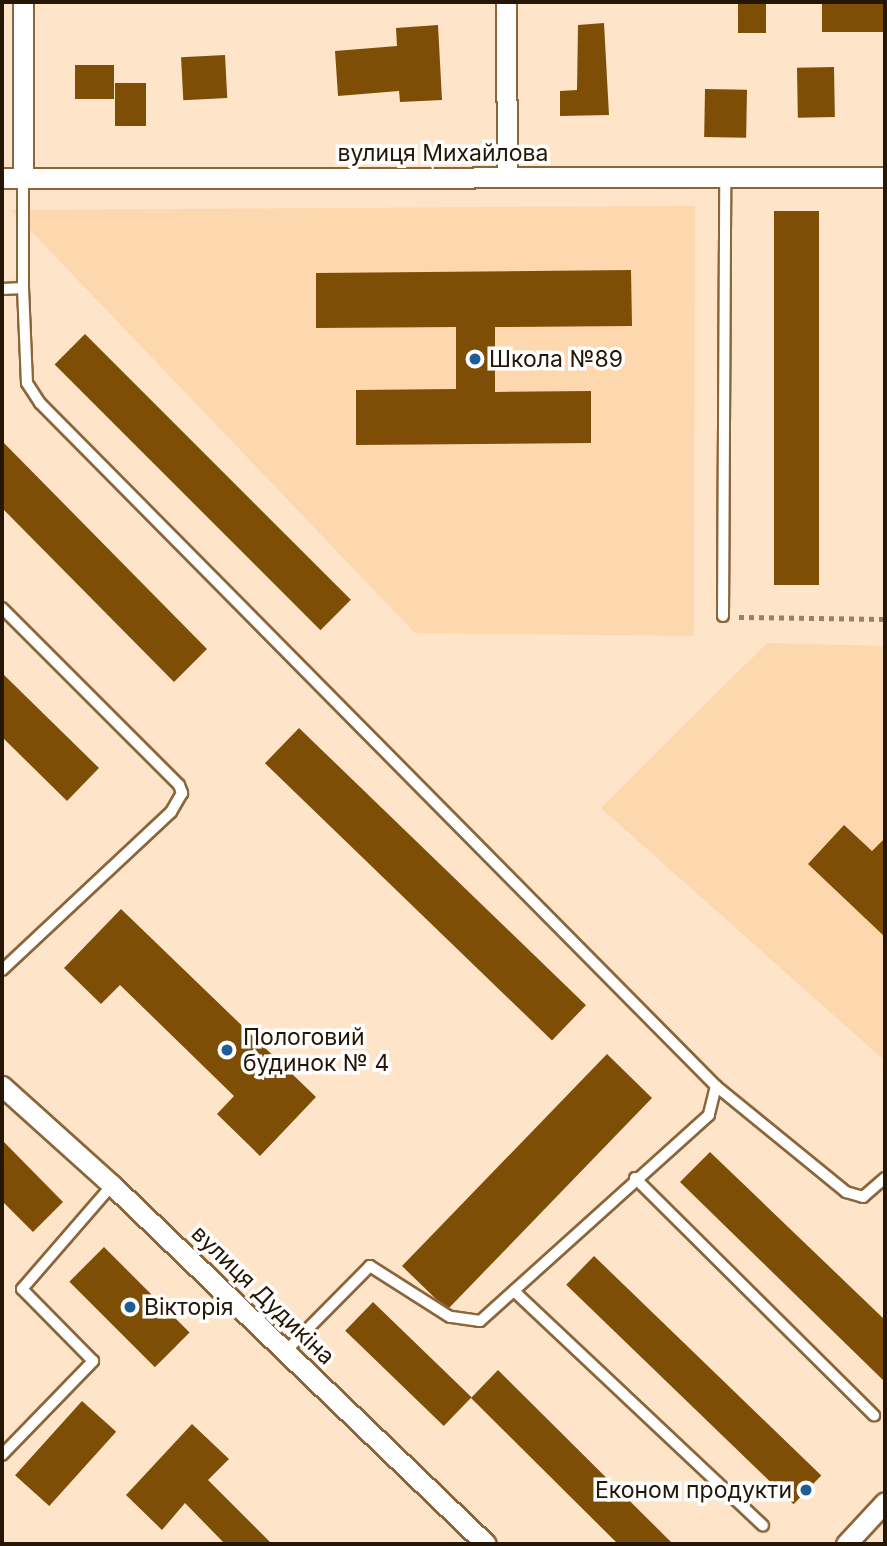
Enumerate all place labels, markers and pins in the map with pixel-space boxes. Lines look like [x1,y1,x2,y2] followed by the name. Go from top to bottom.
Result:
[489,345,623,373] place label: Школа №89
[467,351,483,367] marker: Школа №89
[243,1023,389,1077] place label: Пологовий будинок № 4
[217,1040,237,1060] marker: Пологовий будинок № 4
[144,1293,234,1321] place label: Вікторія
[122,1299,138,1315] marker: Вікторія
[595,1476,792,1504] place label: Економ продукти
[798,1482,814,1498] marker: Економ продукти

